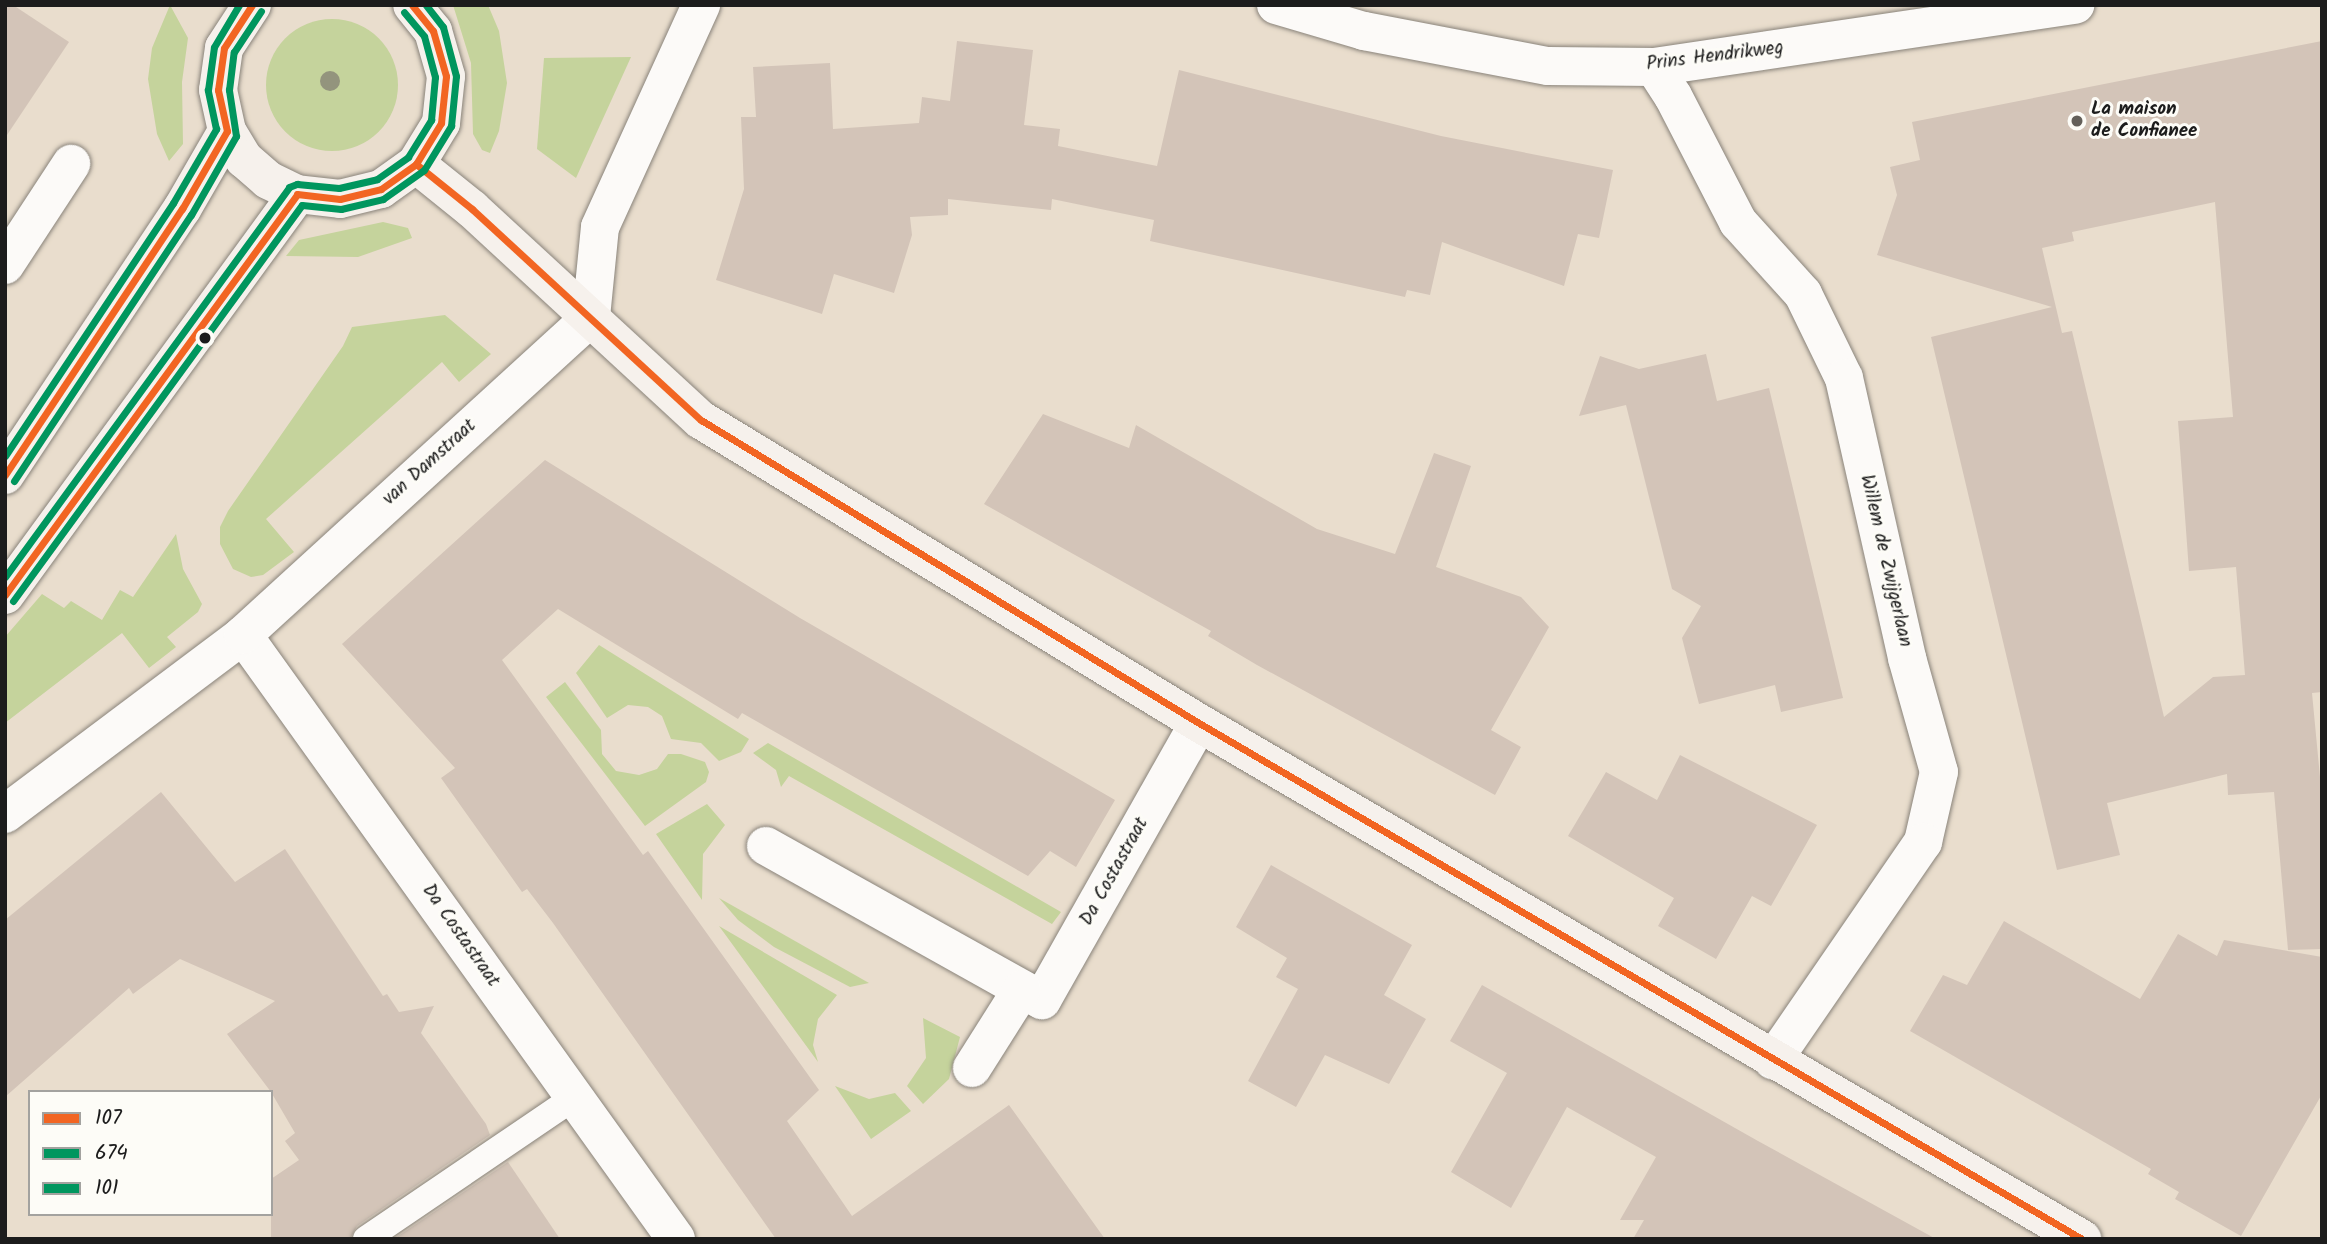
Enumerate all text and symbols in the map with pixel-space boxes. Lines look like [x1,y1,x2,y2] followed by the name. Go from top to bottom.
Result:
[1645,37,1785,77] street label: Prins Hendrikweg
[2091,99,2197,143] place label: La maison de Confianee
[2069,113,2085,129] marker: La maison de Confianee
[198,331,212,345] unlabelled marker
[379,415,481,511] street label: van Damstraat
[1854,473,1916,649] street label: Willem de Zwijgerlaan
[1076,814,1154,930] street label: Da Costastraat
[416,880,504,992] street label: Da Costastraat
[28,1090,273,1216] legend
[95,1102,122,1135] text: 107
[95,1137,128,1170] text: 674
[95,1172,119,1205] text: 101

